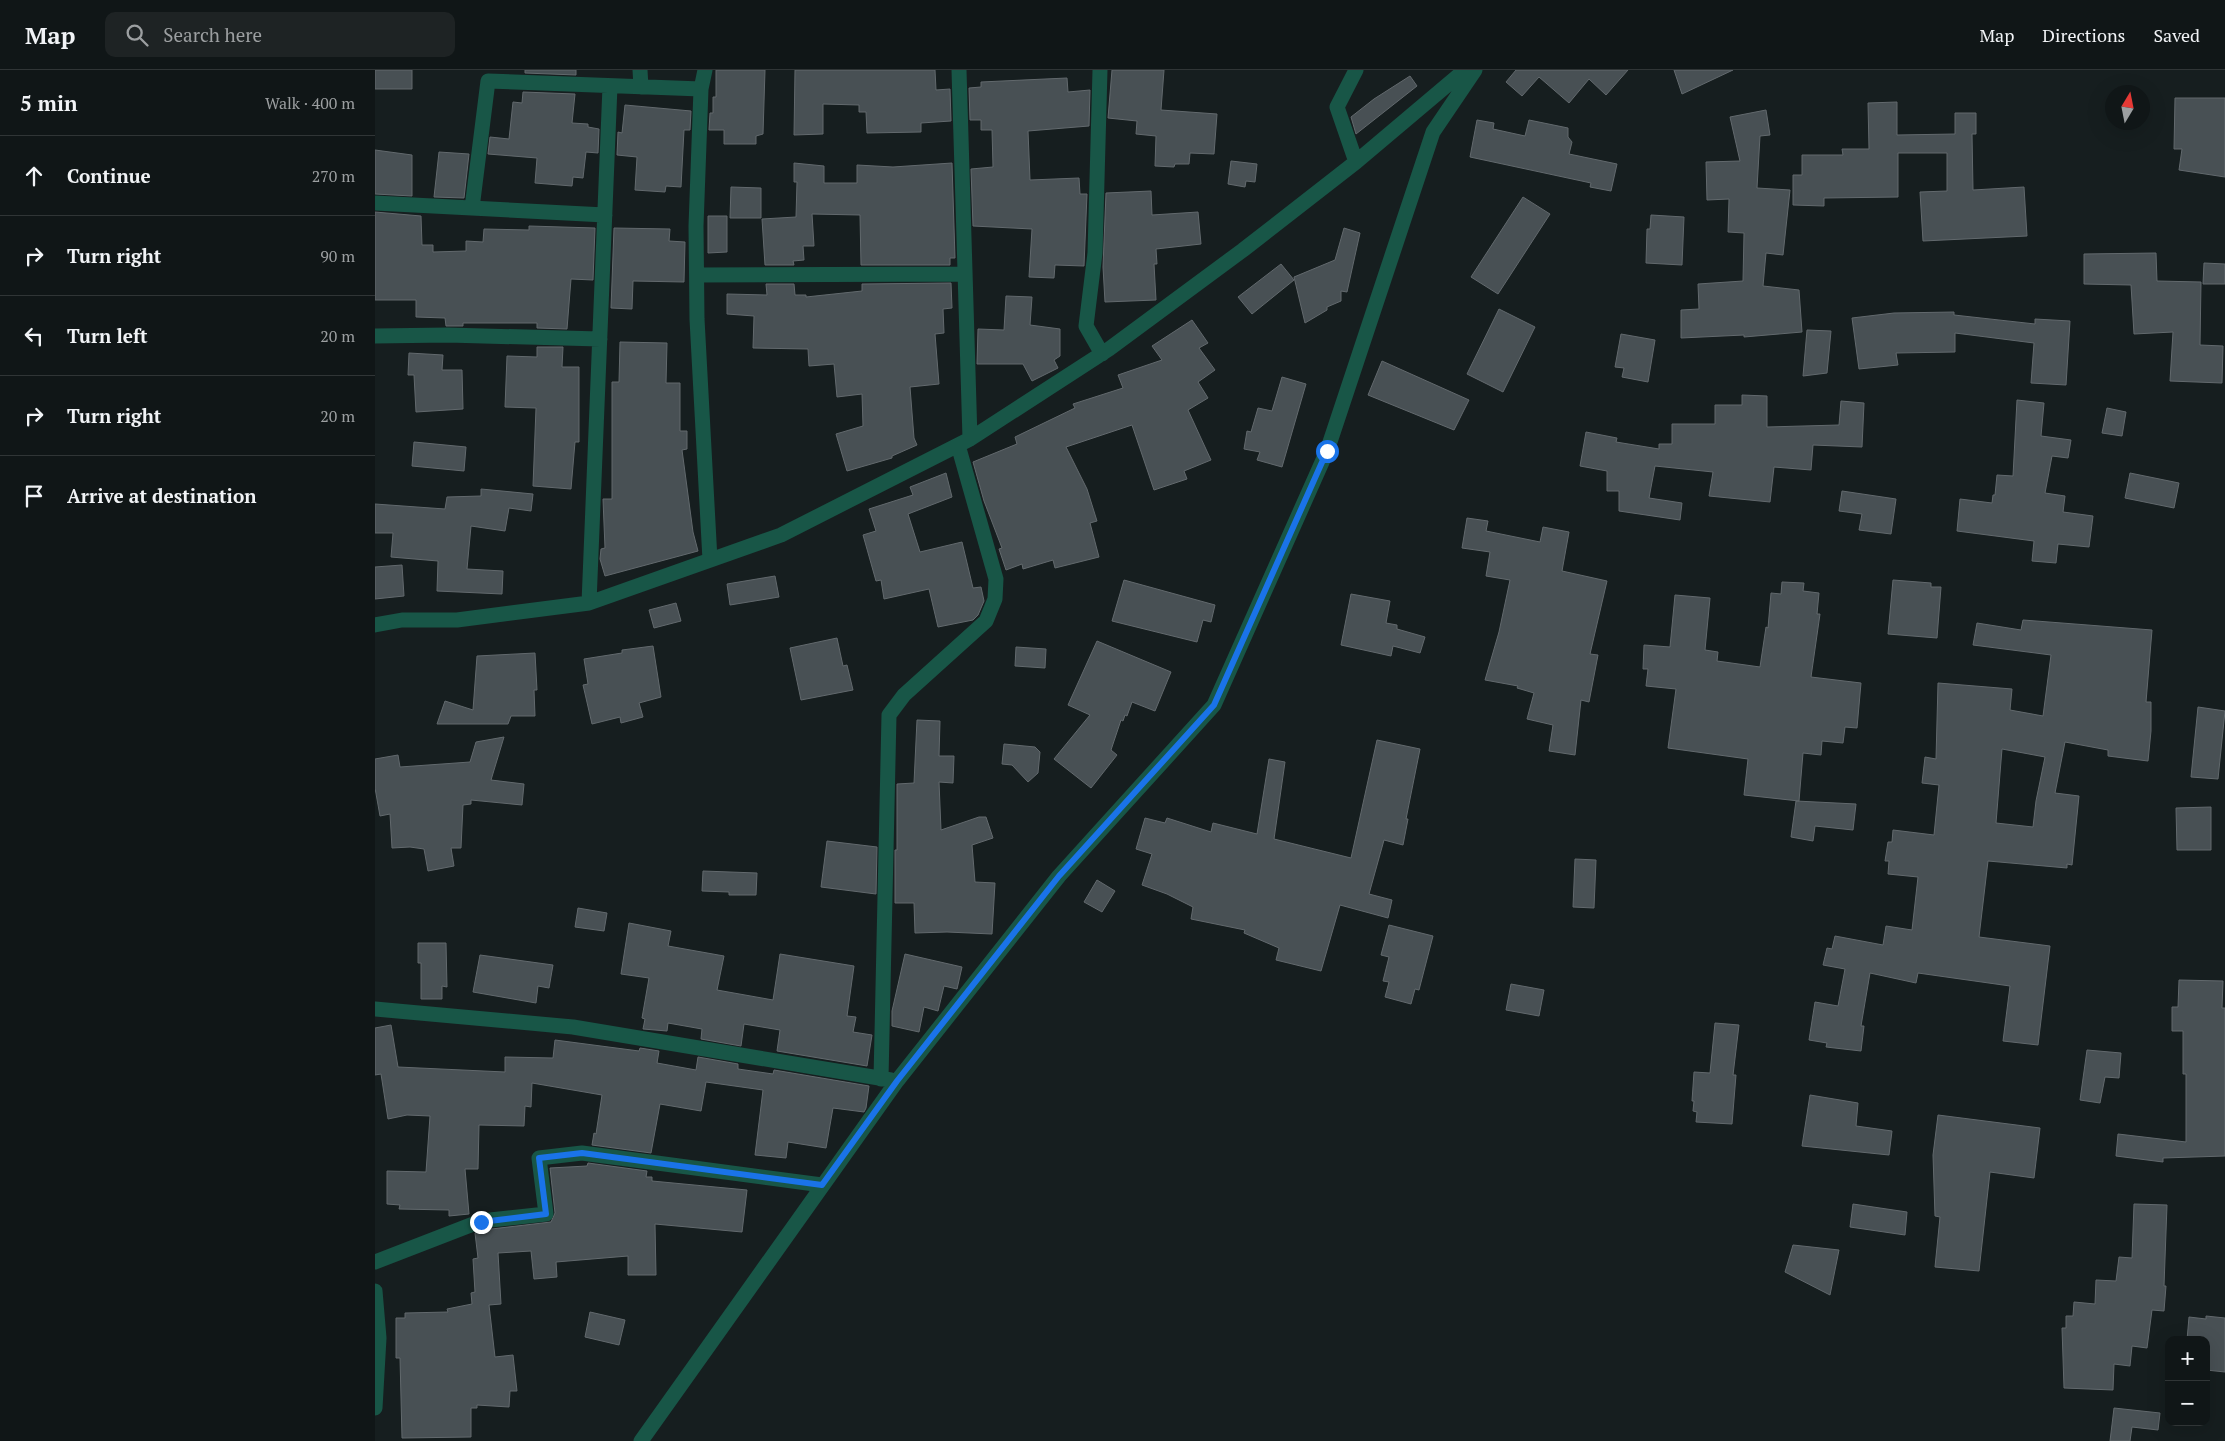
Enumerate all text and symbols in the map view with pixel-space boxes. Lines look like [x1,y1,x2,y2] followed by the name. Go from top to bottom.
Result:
[105,12,455,57] search box
[25,19,75,51] text: Map
[123,21,151,49] icon: search
[163,22,262,47] text: Search here
[1979,23,2014,47] text: Map
[2042,23,2125,47] text: Directions
[2153,23,2200,47] text: Saved
[2105,85,2150,130] north arrow
[20,89,77,117] text: 5 min
[265,92,355,114] text: Walk · 400 m
[20,162,48,190] icon: ahead
[67,163,151,188] text: Continue
[312,165,355,187] text: 270 m
[20,242,48,270] icon: right
[67,243,161,268] text: Turn right
[320,245,355,267] text: 90 m
[20,322,48,350] icon: left
[67,323,148,348] text: Turn left
[320,325,355,347] text: 20 m
[20,402,48,430] icon: right
[67,403,161,428] text: Turn right
[320,405,355,427] text: 20 m
[1316,440,1339,463] route start
[20,482,48,510] icon: arrive
[67,483,256,508] text: Arrive at destination
[470,1211,493,1234] route end
[2165,1336,2210,1426] map controls
[2165,1336,2210,1381] button: +
[2165,1381,2210,1426] button: −

